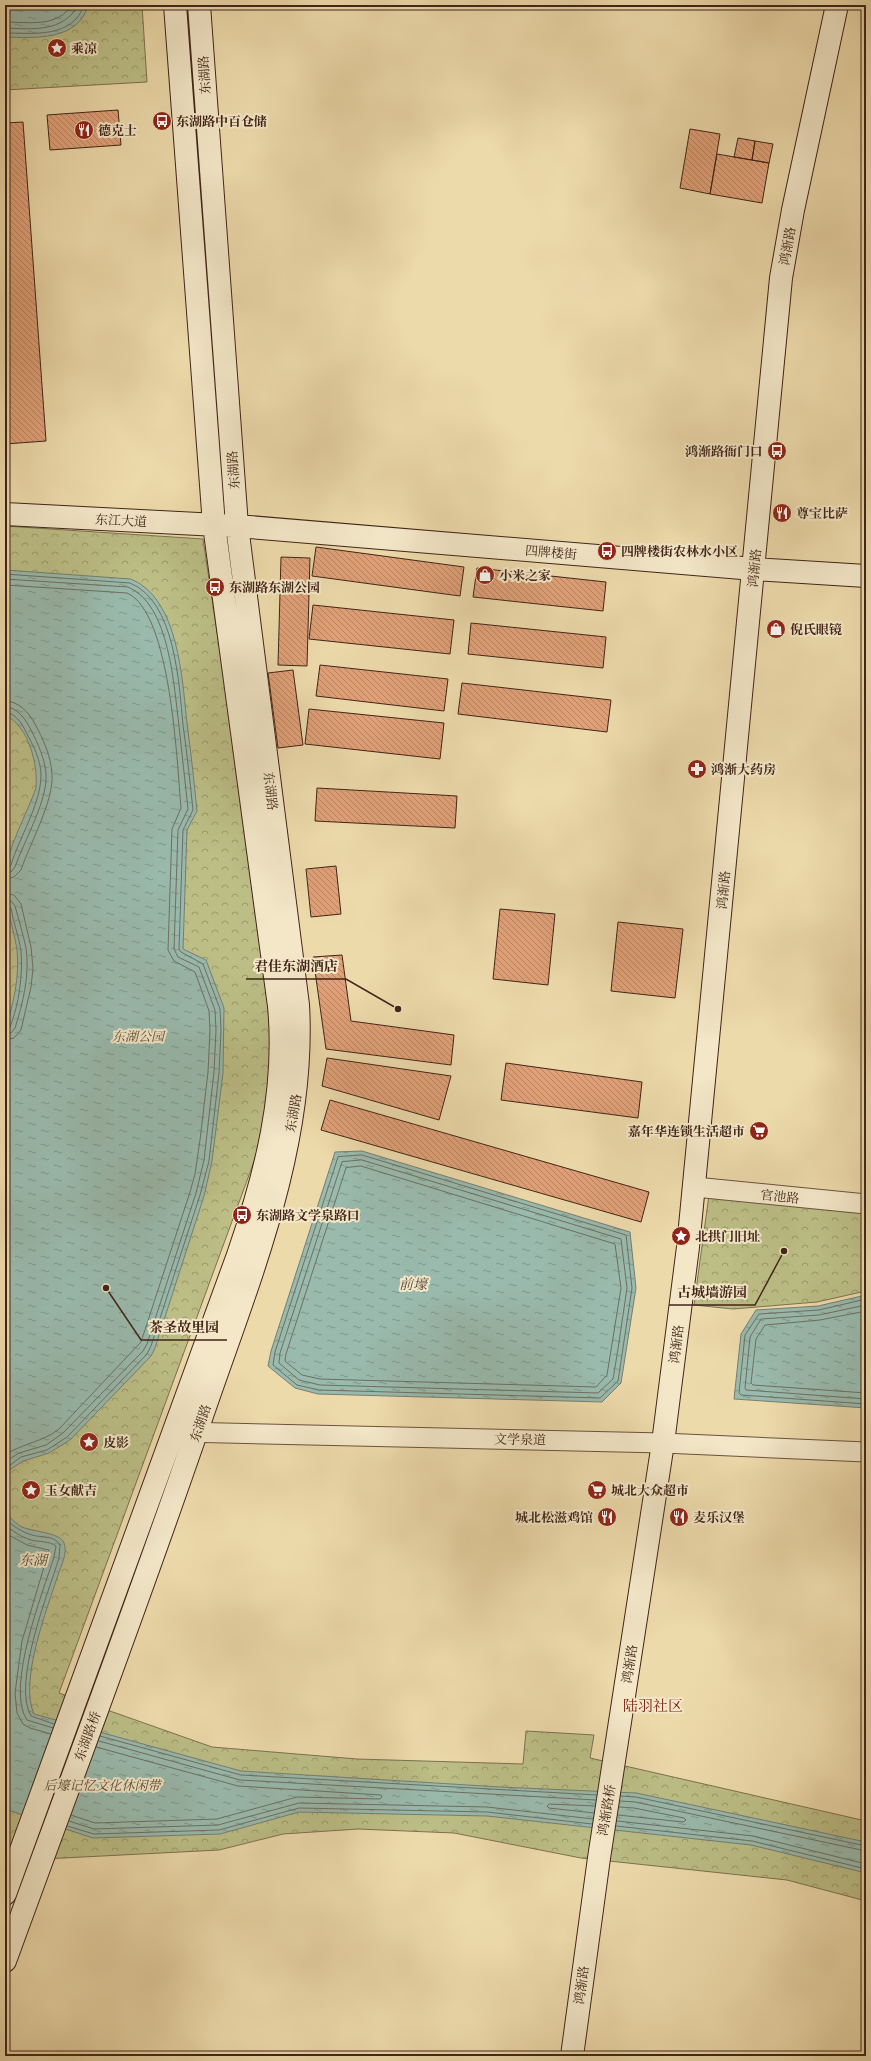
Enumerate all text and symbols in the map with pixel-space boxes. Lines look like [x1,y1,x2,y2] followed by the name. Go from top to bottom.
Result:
[46,37,68,59] place icon: 乘凉
[71,40,97,58] place label: 乘凉
[195,55,215,95] street label: 东湖路
[151,110,173,132] bus stop icon: 东湖路中百仓储
[176,113,267,131] place label: 东湖路中百仓储
[73,119,95,141] restaurant icon: 德克士
[98,122,137,140] place label: 德克士
[776,225,800,267] street label: 鸿渐路
[766,440,788,462] bus stop icon: 鸿渐路衙门口
[685,443,763,461] place label: 鸿渐路衙门口
[224,450,244,490] street label: 东湖路
[771,502,793,524] restaurant icon: 尊宝比萨
[796,505,848,523] place label: 尊宝比萨
[95,511,147,531] street label: 东江大道
[596,540,618,562] bus stop icon: 四牌楼街农林水小区
[524,542,578,564] street label: 四牌楼街
[621,543,738,561] place label: 四牌楼街农林水小区
[744,548,766,588] street label: 鸿渐路
[474,564,496,586] shop icon: 小米之家
[499,567,551,585] place label: 小米之家
[204,576,226,598] bus stop icon: 东湖路东湖公园
[229,579,320,597] place label: 东湖路东湖公园
[765,618,787,640] shop icon: 倪氏眼镜
[790,621,842,639] place label: 倪氏眼镜
[686,758,708,780] pharmacy icon: 鸿渐大药房
[711,761,776,779] place label: 鸿渐大药房
[259,771,281,812] street label: 东湖路
[713,870,735,910] street label: 鸿渐路
[246,953,346,979] callout: 君佳东湖酒店
[254,957,338,976] text: 君佳东湖酒店
[112,1028,166,1046] park label: 东湖公园
[282,1092,306,1134] street label: 东湖路
[748,1120,770,1142] supermarket icon: 嘉年华连锁生活超市
[628,1123,745,1141] place label: 嘉年华连锁生活超市
[760,1186,800,1208] street label: 官池路
[231,1204,253,1226] bus stop icon: 东湖路文学泉路口
[256,1207,360,1225] place label: 东湖路文学泉路口
[670,1225,692,1247] place icon: 北拱门旧址
[695,1228,761,1246] place label: 北拱门旧址
[399,1275,429,1294] water label: 前壕
[669,1279,755,1305] callout: 古城墙游园
[677,1283,747,1302] text: 古城墙游园
[141,1314,227,1340] callout: 茶圣故里园
[149,1318,219,1337] text: 茶圣故里园
[666,1324,688,1365] street label: 鸿渐路
[186,1402,216,1445] street label: 东湖路
[78,1431,100,1453] place icon: 皮影
[494,1431,546,1449] street label: 文学泉道
[103,1434,129,1452] place label: 皮影
[20,1479,42,1501] place icon: 玉女献吉
[586,1479,608,1501] supermarket icon: 城北大众超市
[45,1482,97,1500] place label: 玉女献吉
[611,1482,689,1500] place label: 城北大众超市
[596,1506,618,1528] restaurant icon: 城北松滋鸡馆
[668,1506,690,1528] restaurant icon: 麦乐汉堡
[515,1509,593,1527] place label: 城北松滋鸡馆
[693,1509,745,1527] place label: 麦乐汉堡
[19,1551,50,1570] water label: 东湖
[618,1643,642,1685] street label: 鸿渐路
[623,1696,683,1716] district label: 陆羽社区
[71,1709,105,1764] street label: 东湖路桥
[43,1777,162,1795] park label: 后壕记忆文化休闲带
[594,1783,620,1837] street label: 鸿渐路桥
[570,1965,594,2006] street label: 鸿渐路

